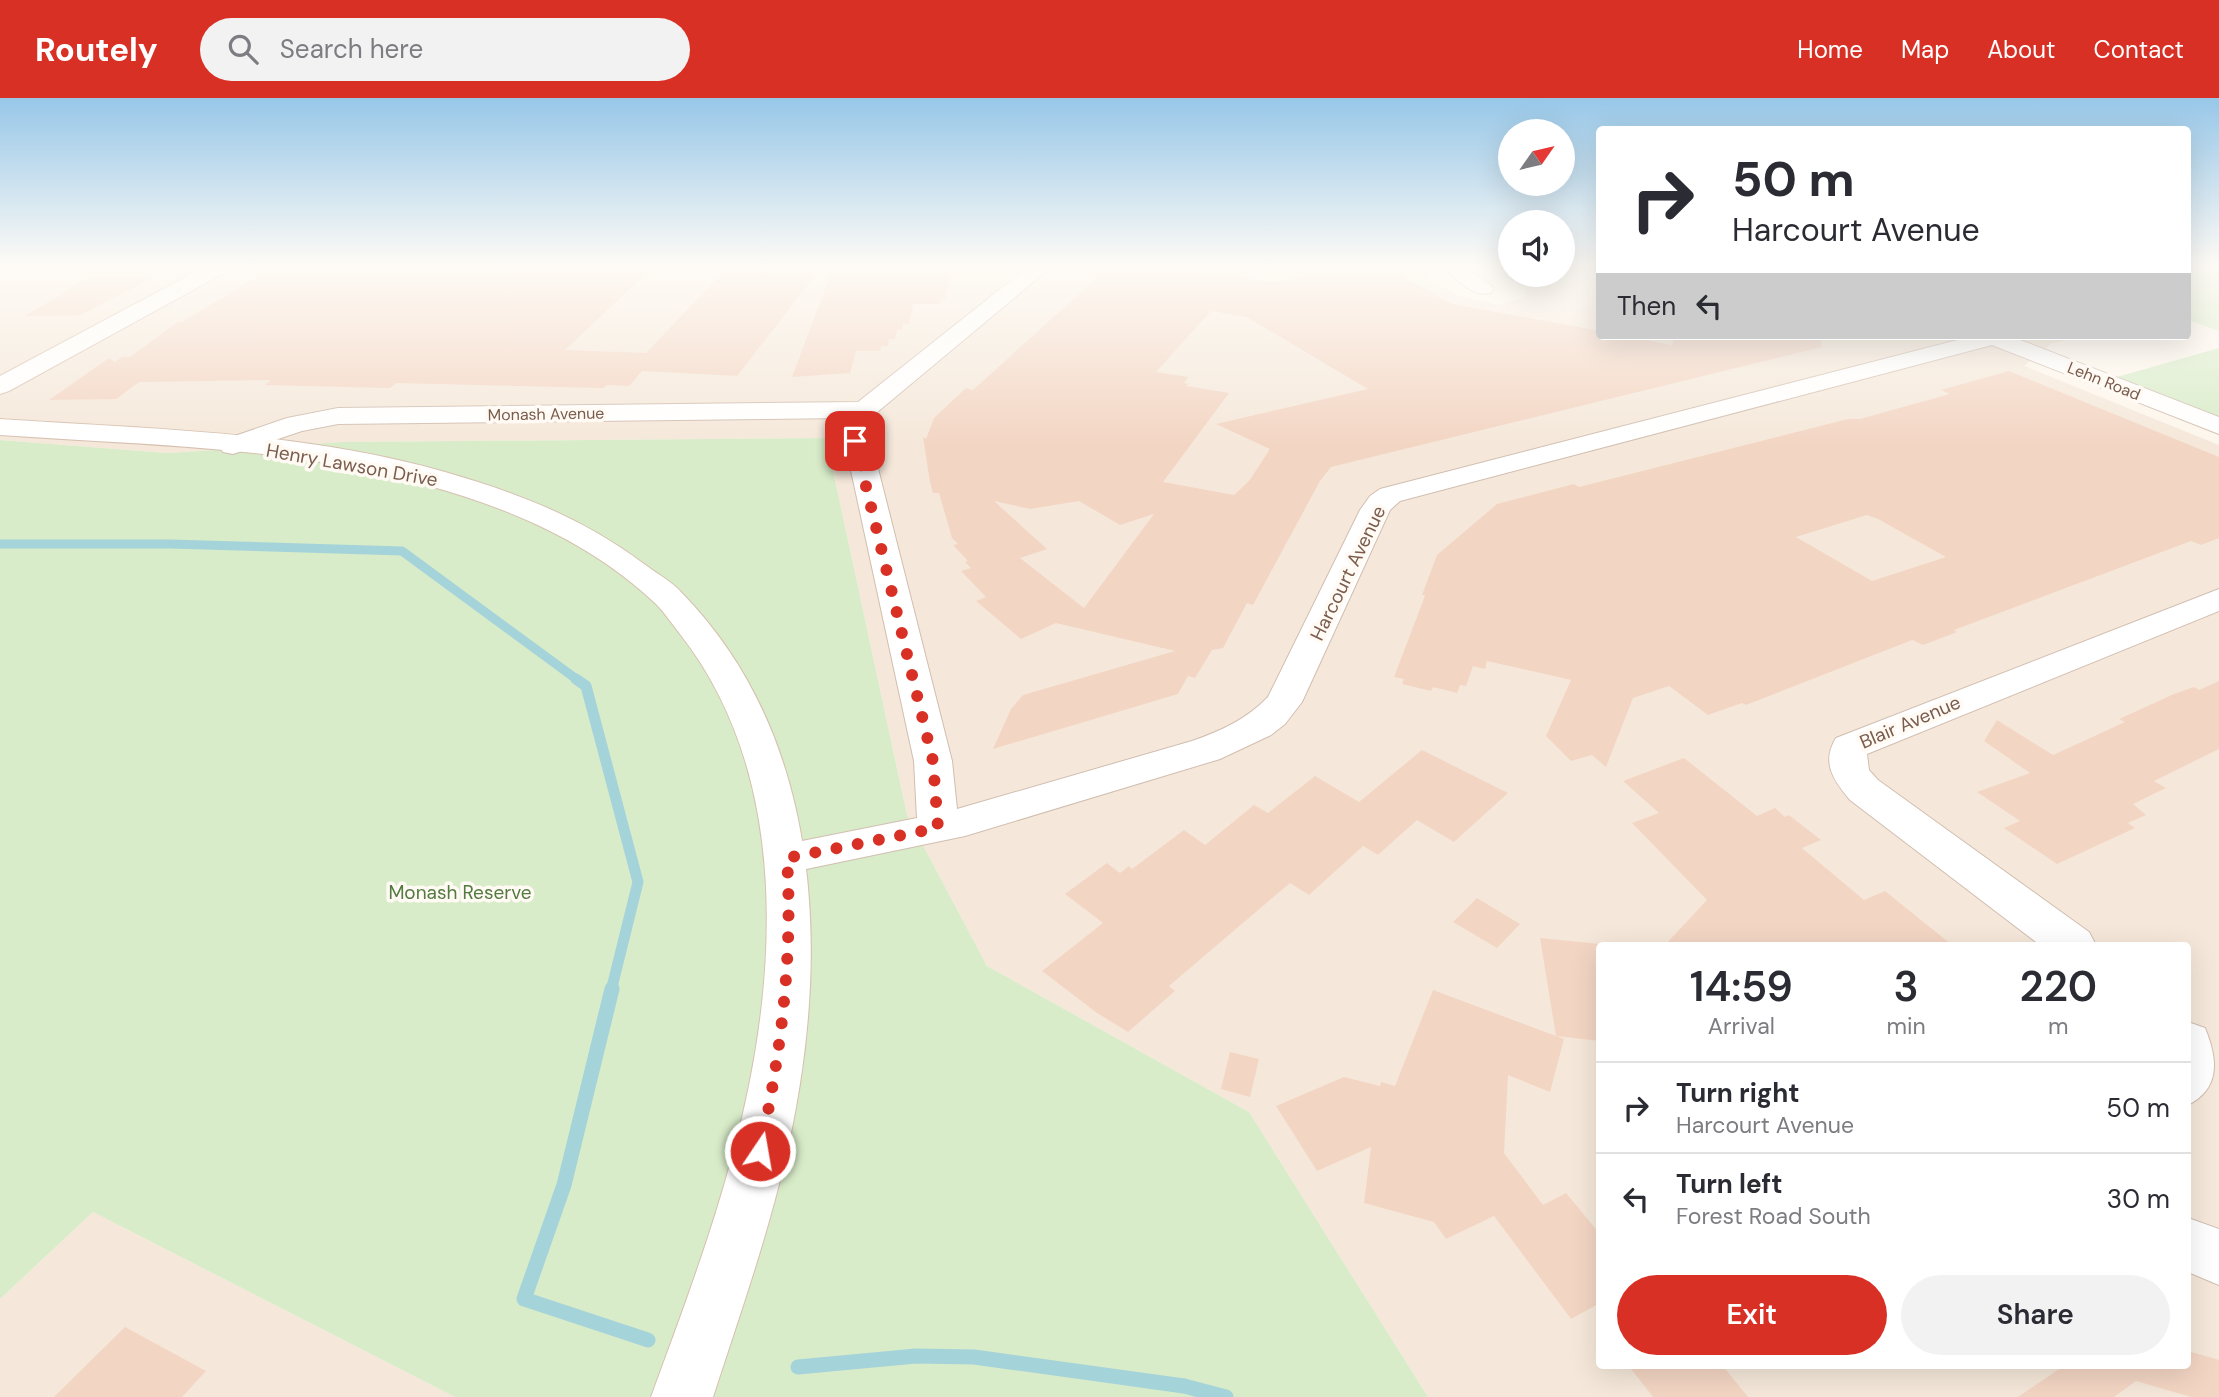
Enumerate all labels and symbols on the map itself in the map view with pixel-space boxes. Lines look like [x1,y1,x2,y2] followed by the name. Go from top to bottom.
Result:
[1498,119,1575,196] north arrow
[2064,357,2144,405] street label: Lehn Road
[487,402,605,426] street label: Monash Avenue
[825,411,885,471] pin
[264,438,440,492] street label: Henry Lawson Drive
[1305,501,1391,645] street label: Harcourt Avenue
[1856,690,1964,754] street label: Blair Avenue
[388,880,532,905] park label: Monash Reserve
[723,1114,797,1188] position arrow

